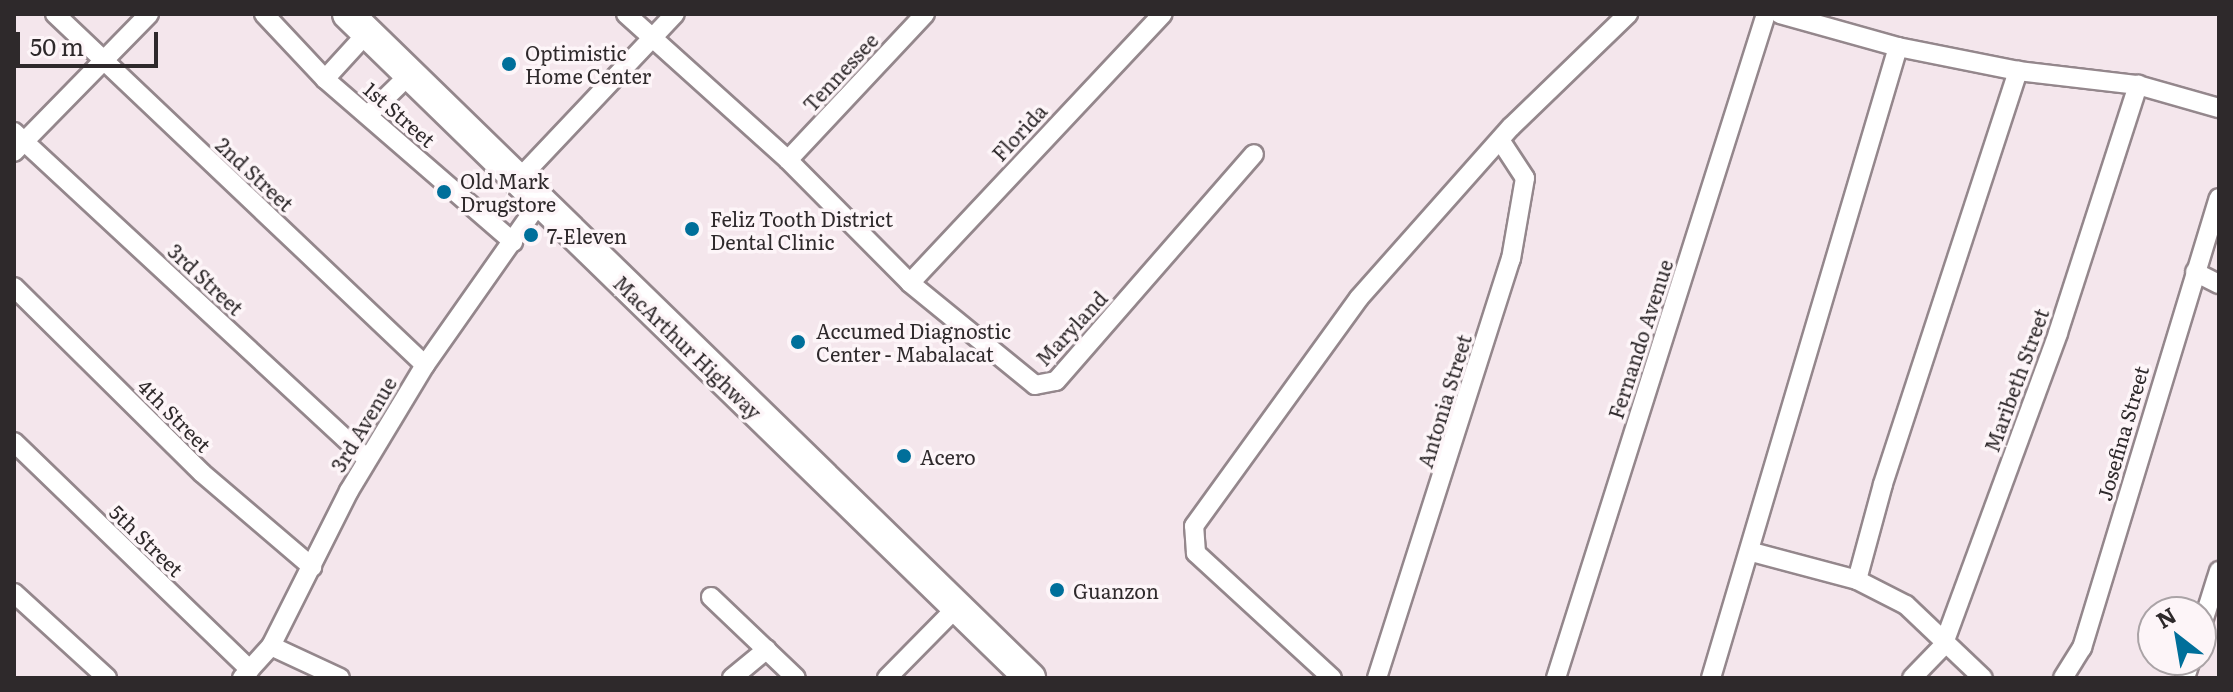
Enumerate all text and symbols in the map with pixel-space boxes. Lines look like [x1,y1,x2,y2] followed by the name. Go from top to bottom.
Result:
[20,16,162,66] scale bar
[30,28,84,63] text: 50 m
[798,28,882,116] street label: Tennessee
[525,40,651,87] place label: Optimistic Home Center
[500,55,518,73] marker: Optimistic Home Center
[360,77,440,151] street label: 1st Street
[987,99,1051,165] street label: Florida
[211,132,299,216] street label: 2nd Street
[460,168,556,215] place label: Old Mark Drugstore
[435,183,453,201] marker: Old Mark Drugstore
[710,206,893,253] place label: Feliz Tooth District Dental Clinic
[681,218,703,240] marker: Feliz Tooth District Dental Clinic
[547,223,627,247] place label: 7-Eleven
[522,226,540,244] marker: 7-Eleven
[164,238,248,320] street label: 3rd Street
[1603,256,1677,422] street label: Fernando Avenue
[609,270,767,424] street label: MacArthur Highway
[1030,286,1112,370] street label: Maryland
[1979,305,2053,455] street label: Maribeth Street
[816,318,1011,365] place label: Accumed Diagnostic Center - Mabalacat
[787,331,809,353] marker: Accumed Diagnostic Center - Mabalacat
[1412,331,1476,471] street label: Antonia Street
[2091,363,2153,503] street label: Josefina Street
[325,372,401,476] street label: 3rd Avenue
[133,373,217,457] street label: 4th Street
[920,444,976,468] place label: Acero
[895,447,913,465] marker: Acero
[105,499,189,581] street label: 5th Street
[1073,578,1159,602] place label: Guanzon
[1048,581,1066,599] marker: Guanzon
[2137,596,2217,676] north arrow
[2149,598,2182,636] text: N

